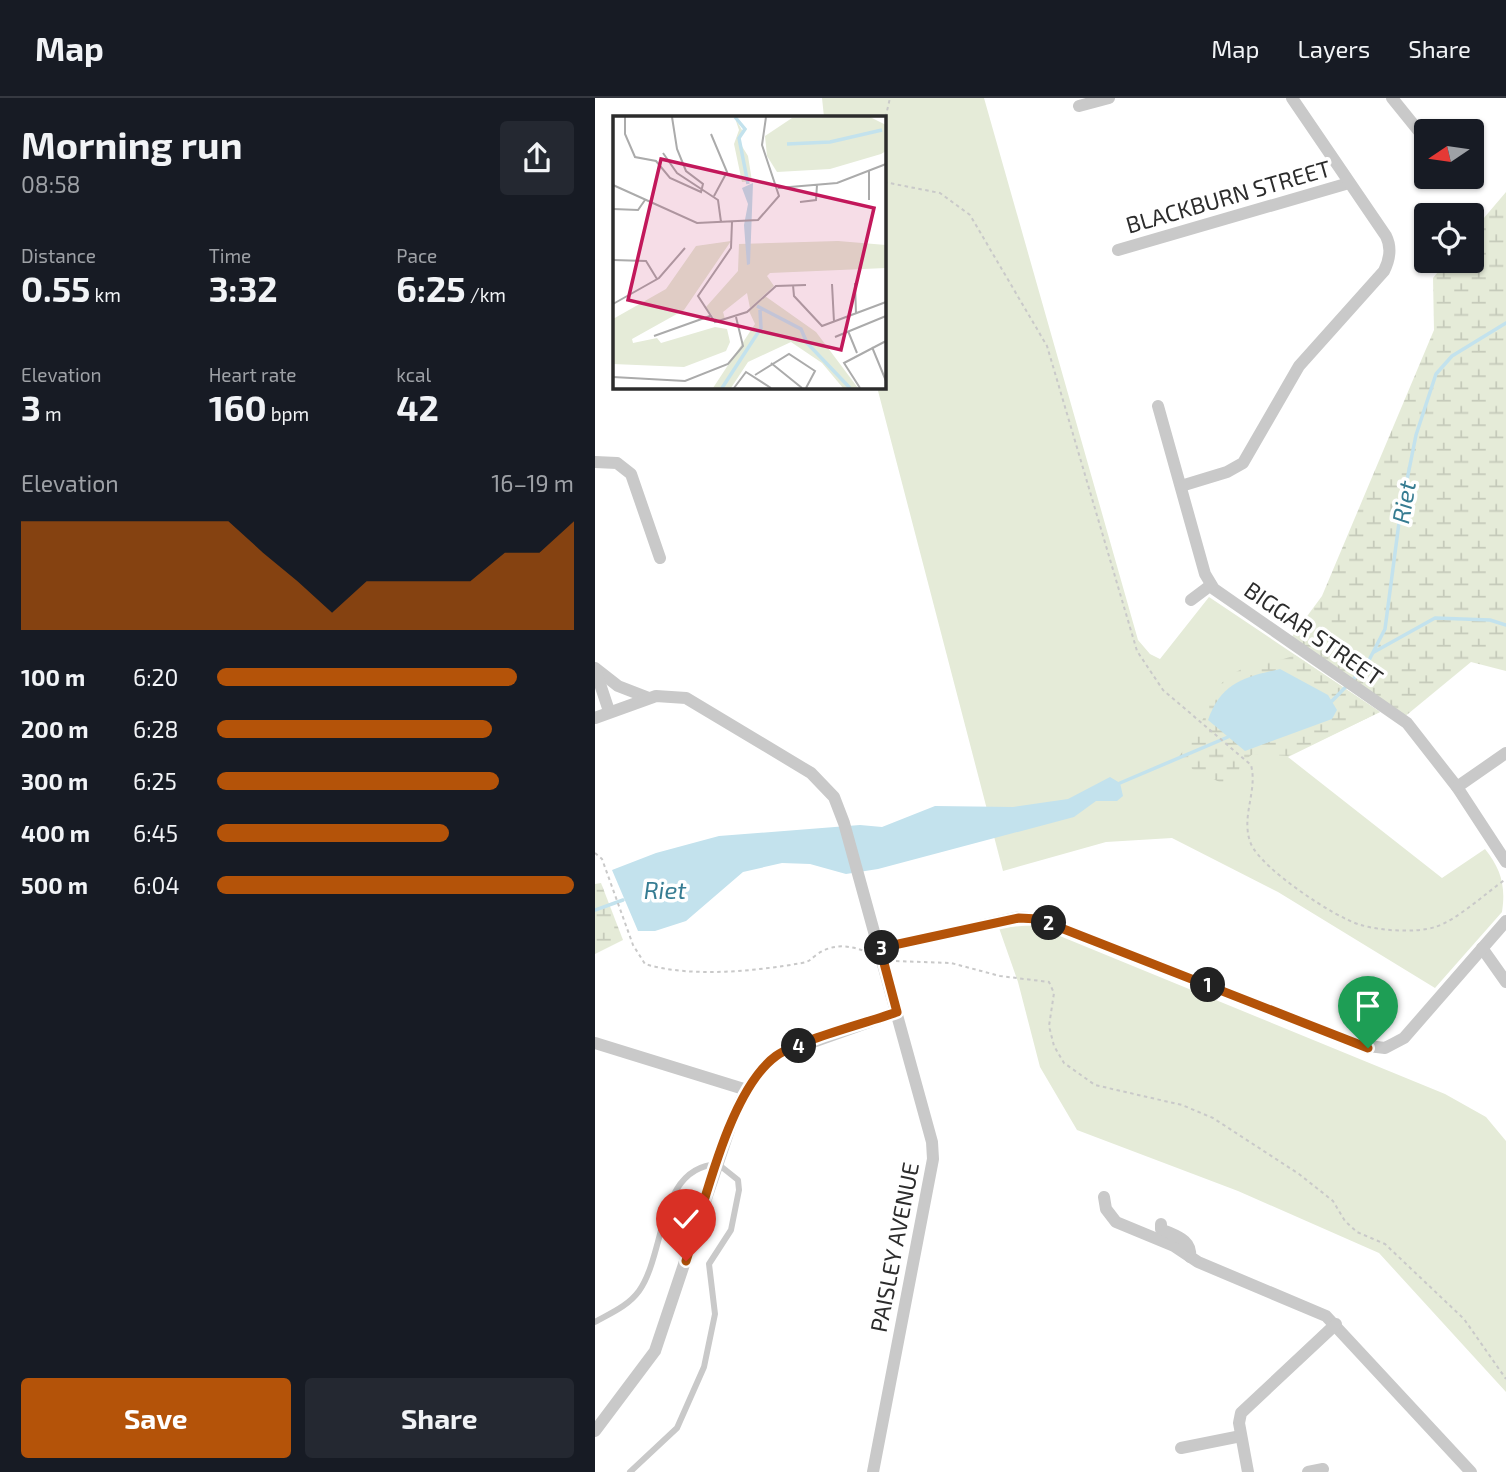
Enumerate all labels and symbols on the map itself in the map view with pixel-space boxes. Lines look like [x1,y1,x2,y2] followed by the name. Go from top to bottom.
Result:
[613,116,885,388] inset map
[1414,119,1484,189] north arrow
[1122,153,1334,239] street label: BLACKBURN STREET
[1385,478,1421,526] water label: Riet
[1239,575,1389,691] street label: BIGGAR STREET
[644,875,687,904] water label: Riet
[1031,906,1067,940] pin: 2
[865,930,899,966] pin: 3
[1191,968,1225,1002] pin: 1
[1338,976,1398,1048] pin
[781,1028,817,1063] pin: 4
[864,1160,924,1334] street label: PAISLEY AVENUE
[656,1189,716,1261] pin

